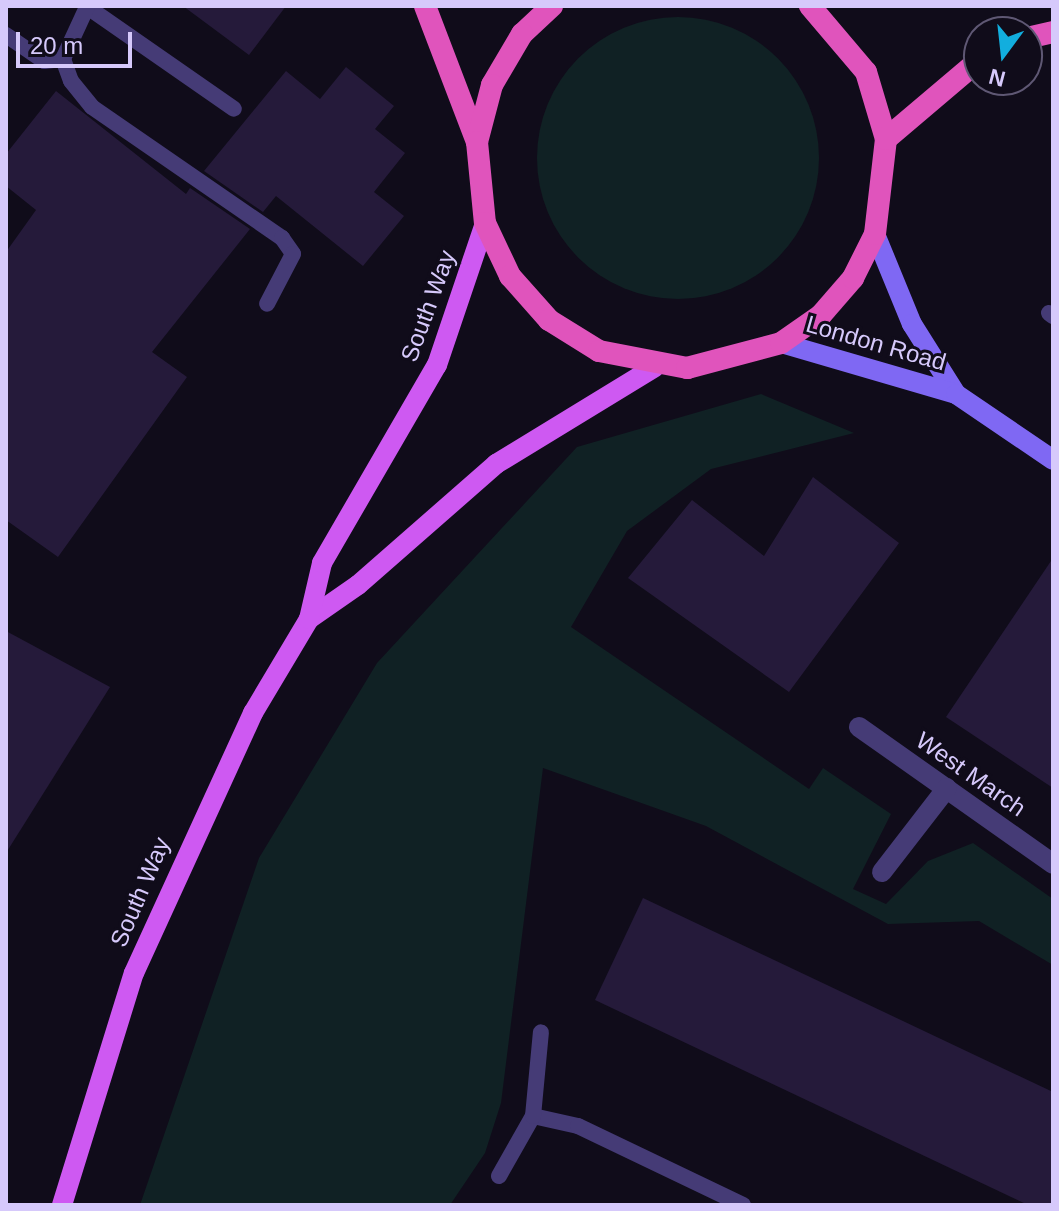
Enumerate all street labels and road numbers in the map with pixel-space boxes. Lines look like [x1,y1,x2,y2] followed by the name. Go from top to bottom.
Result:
[395,246,461,366] street label: South Way
[803,309,949,377] street label: London Road
[910,726,1032,822] street label: West March
[104,833,176,951] street label: South Way

